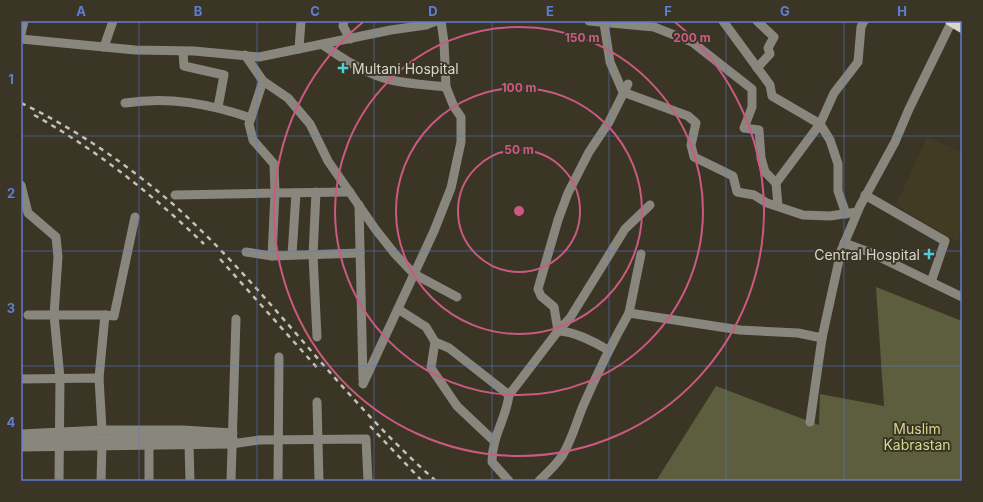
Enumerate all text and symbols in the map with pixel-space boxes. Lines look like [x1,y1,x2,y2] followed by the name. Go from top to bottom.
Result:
[76,3,86,19] text: A
[194,3,203,19] text: B
[310,3,320,19] text: C
[428,3,438,19] text: D
[546,3,554,19] text: E
[664,3,672,19] text: F
[780,3,790,19] text: G
[897,3,907,19] text: H
[565,30,599,45] text: 150 m
[673,30,711,45] text: 200 m
[352,60,459,77] place label: Multani Hospital
[337,62,349,74] marker: Multani Hospital
[8,71,14,87] text: 1
[501,80,537,95] text: 100 m
[504,142,534,157] text: 50 m
[7,185,15,201] text: 2
[512,204,526,218] centre of rings
[814,246,920,263] place label: Central Hospital
[923,248,935,260] marker: Central Hospital
[7,300,15,316] text: 3
[7,414,16,430] text: 4
[883,420,951,453] park label: Muslim Kabrastan

